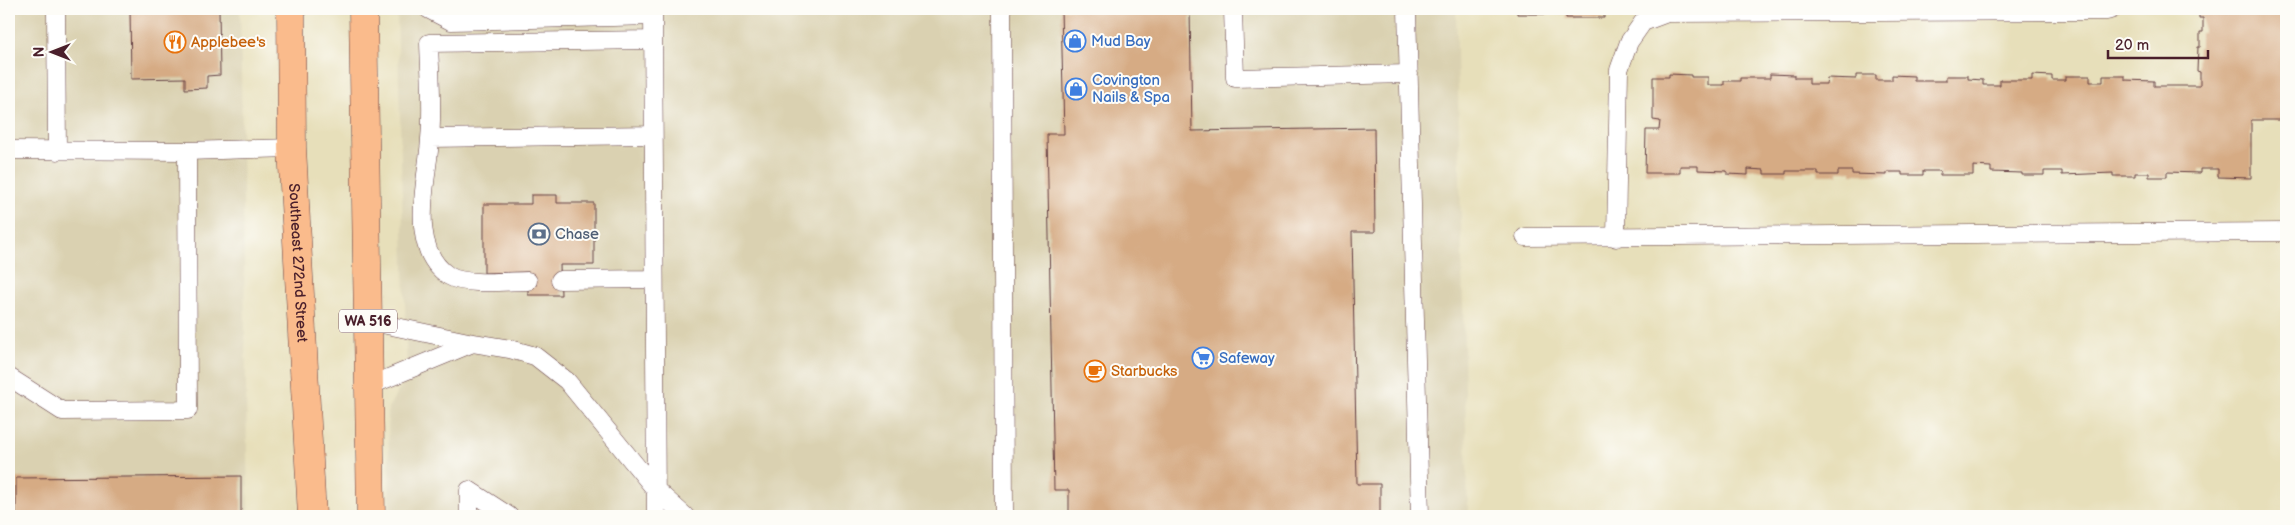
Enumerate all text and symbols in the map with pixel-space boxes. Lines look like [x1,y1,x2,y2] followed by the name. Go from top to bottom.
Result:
[28,28,78,78] north arrow
[2108,28,2208,60] scale bar
[1063,29,1087,53] shop icon: Mud Bay
[163,30,187,54] restaurant icon: Applebee's
[1091,32,1151,51] place label: Mud Bay
[191,33,266,52] place label: Applebee's
[2115,36,2149,55] text: 20 m
[31,47,48,57] text: N
[1092,71,1170,107] place label: Covington Nails & Spa
[1064,77,1088,101] shop icon: Covington Nails & Spa
[284,183,312,343] street label: Southeast 272nd Street
[527,222,551,246] bank icon: Chase
[555,225,599,244] place label: Chase
[339,310,397,332] road number: WA 516
[1191,346,1215,370] supermarket icon: Safeway
[1219,349,1275,368] place label: Safeway
[1083,359,1107,383] cafe icon: Starbucks
[1111,362,1178,381] place label: Starbucks

